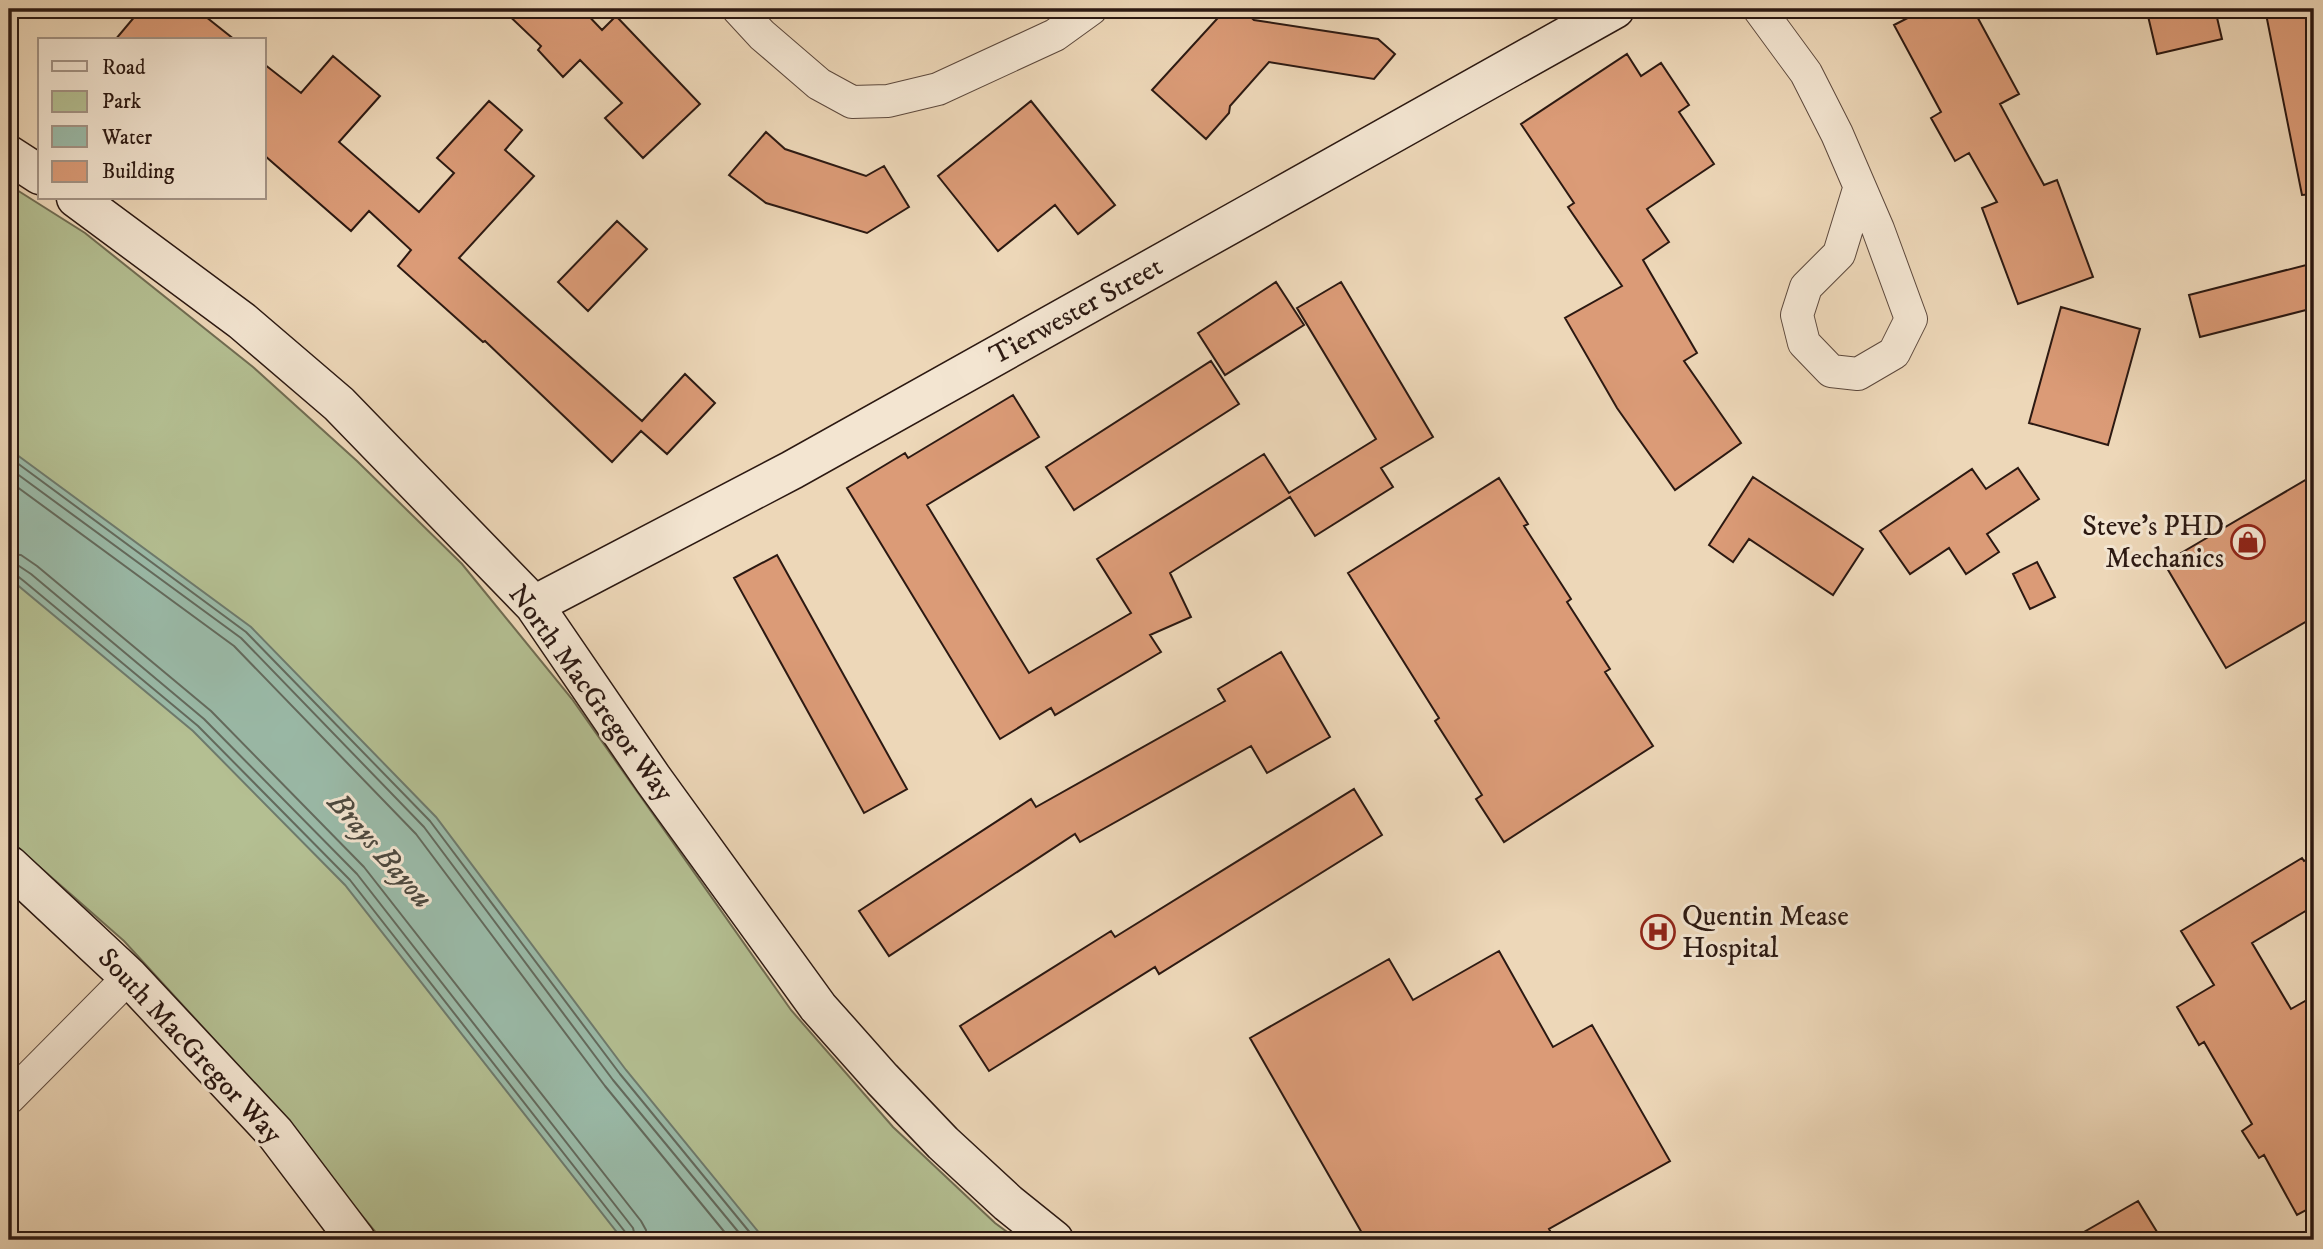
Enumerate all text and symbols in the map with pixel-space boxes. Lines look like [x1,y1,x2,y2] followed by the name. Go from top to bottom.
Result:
[38,38,266,200] legend
[102,55,146,81] text: Road
[102,89,142,115] text: Park
[101,125,152,151] text: Water
[102,159,175,185] text: Building
[983,249,1169,373] street label: Tierwester Street
[2082,509,2224,576] place label: Steve's PHD Mechanics
[2229,523,2267,561] shop icon: Steve's PHD Mechanics
[501,578,682,809] street label: North MacGregor Way
[319,785,440,917] water label: Brays Bayou
[1682,899,1849,966] place label: Quentin Mease Hospital
[1639,913,1677,951] hospital icon: Quentin Mease Hospital
[90,941,290,1152] street label: South MacGregor Way

